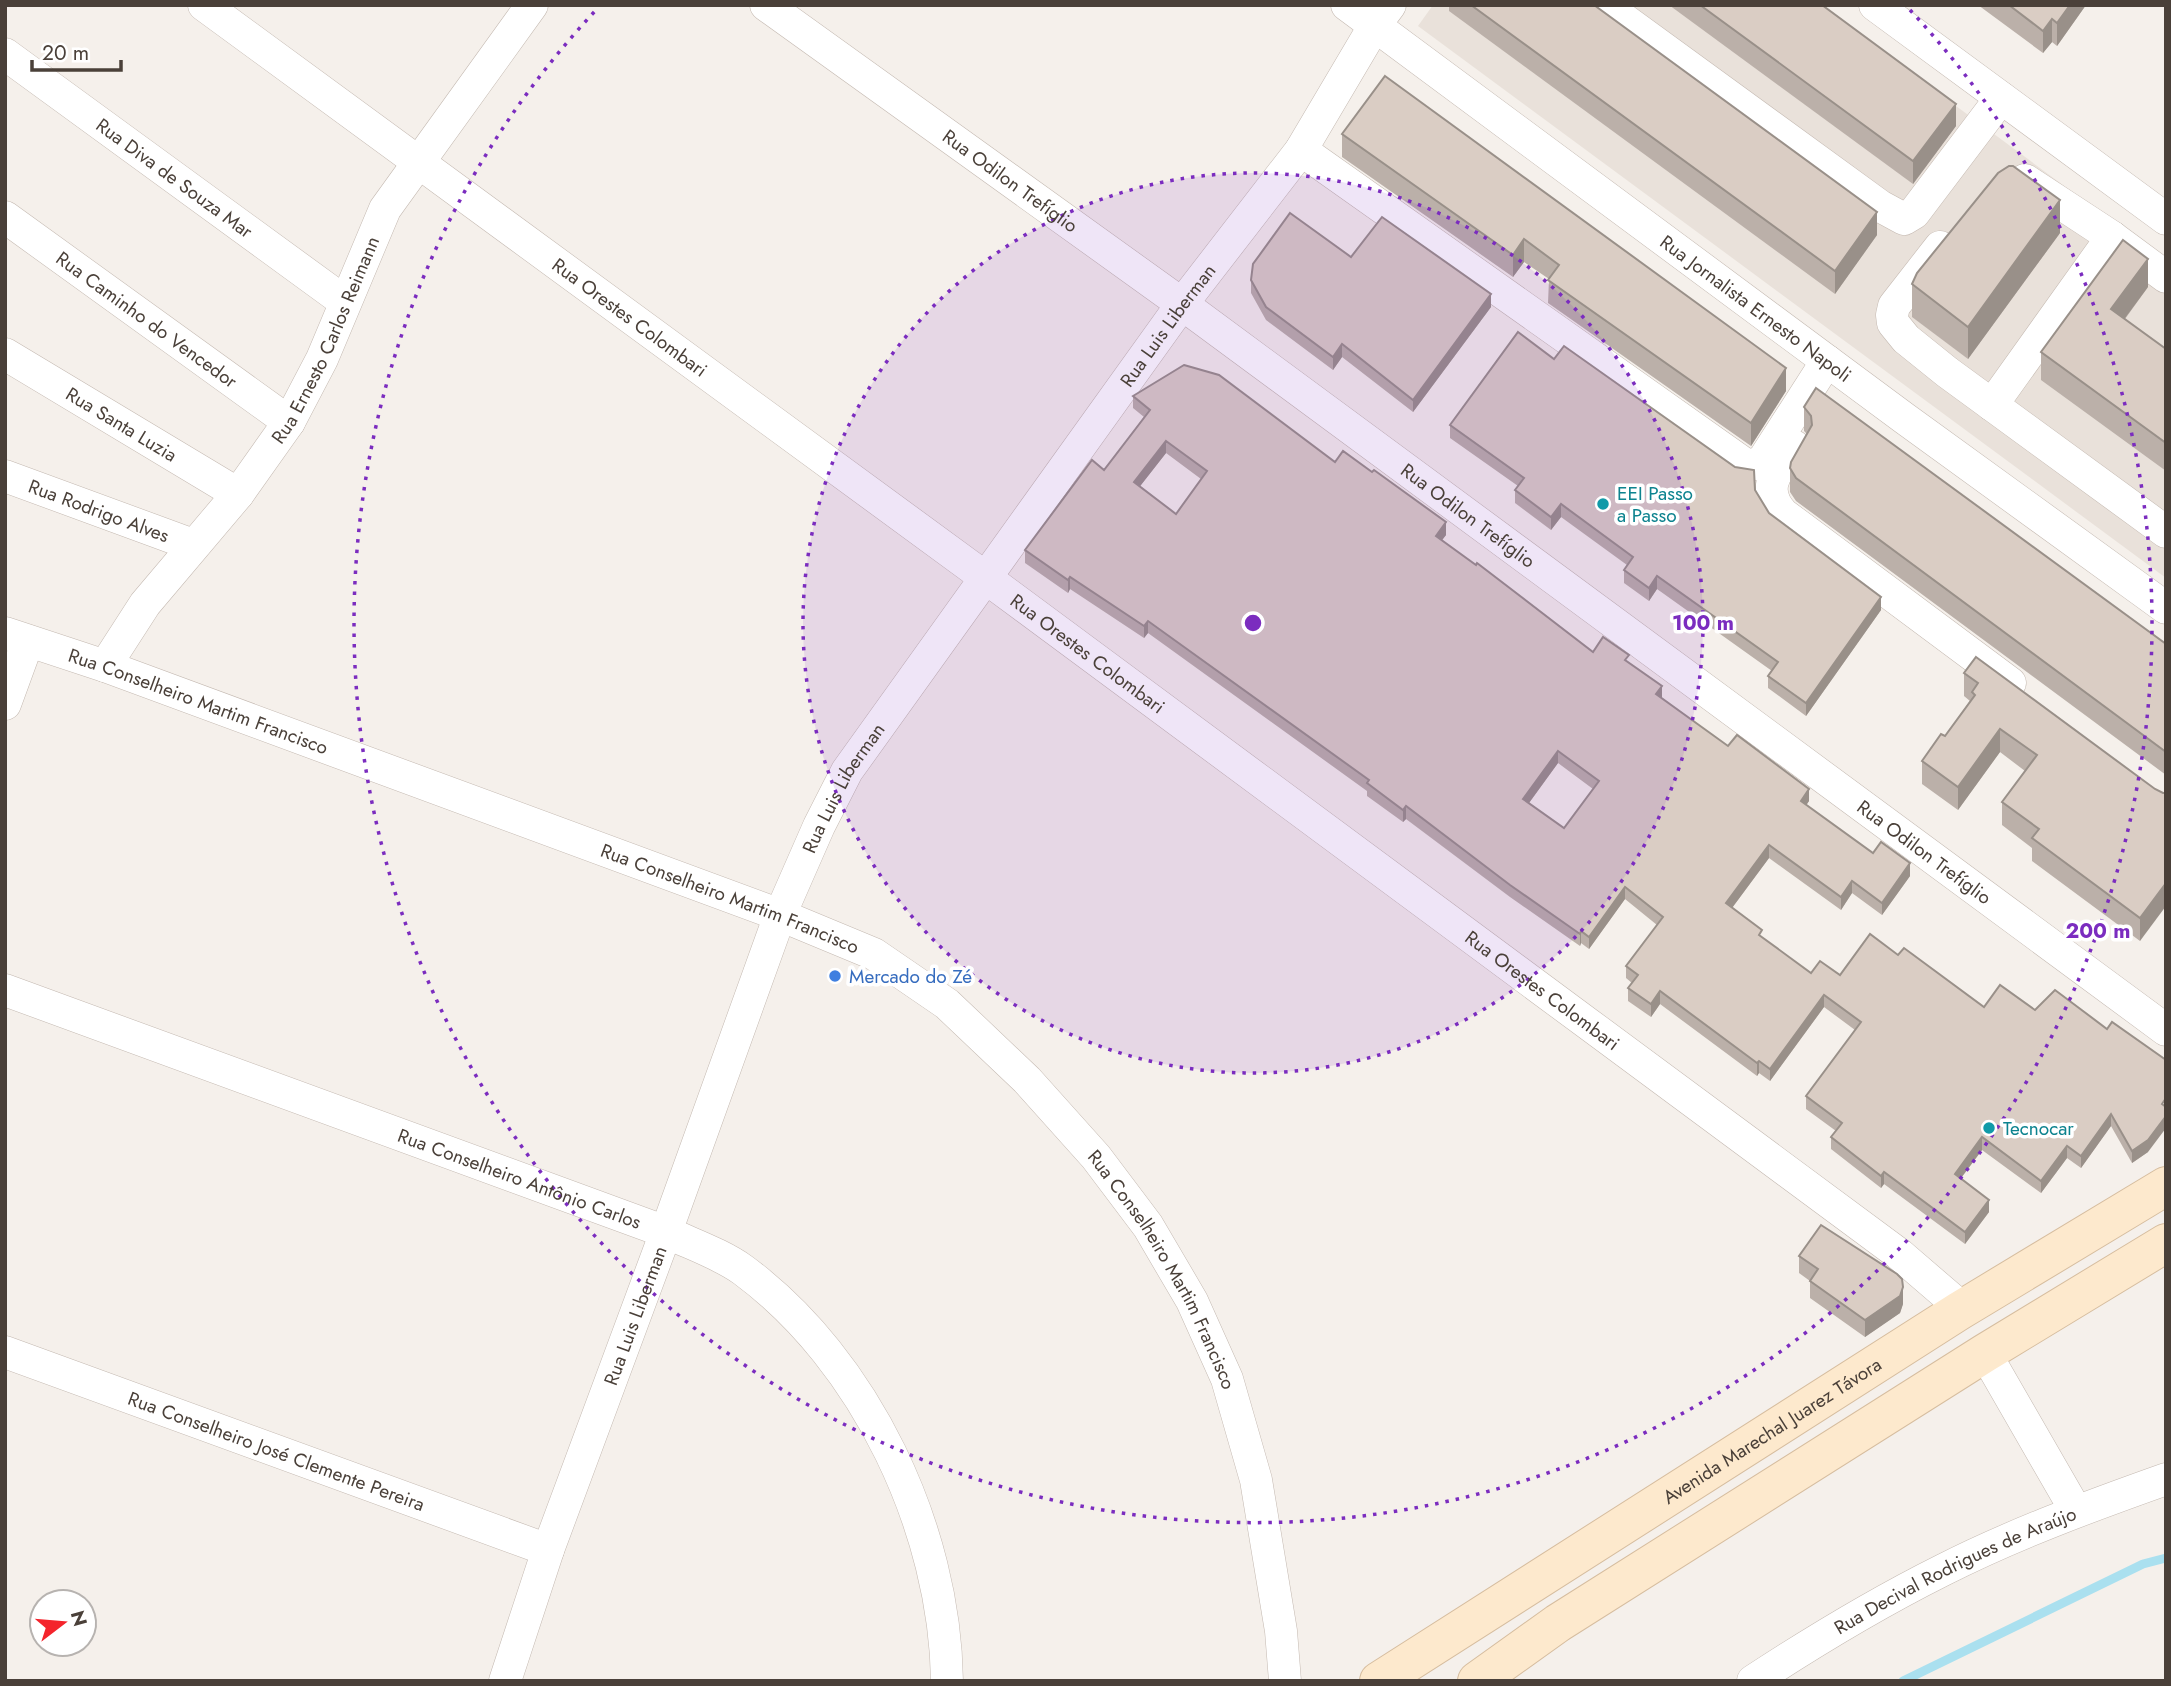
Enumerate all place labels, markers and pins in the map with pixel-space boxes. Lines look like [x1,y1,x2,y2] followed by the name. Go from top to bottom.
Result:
[1617,480,1693,529] place label: EEI Passo a Passo
[1595,496,1611,512] marker: EEI Passo a Passo
[1241,611,1265,635] centre of rings
[849,963,972,990] place label: Mercado do Zé
[827,968,843,984] marker: Mercado do Zé
[2003,1115,2074,1142] place label: Tecnocar
[1981,1120,1997,1136] marker: Tecnocar

